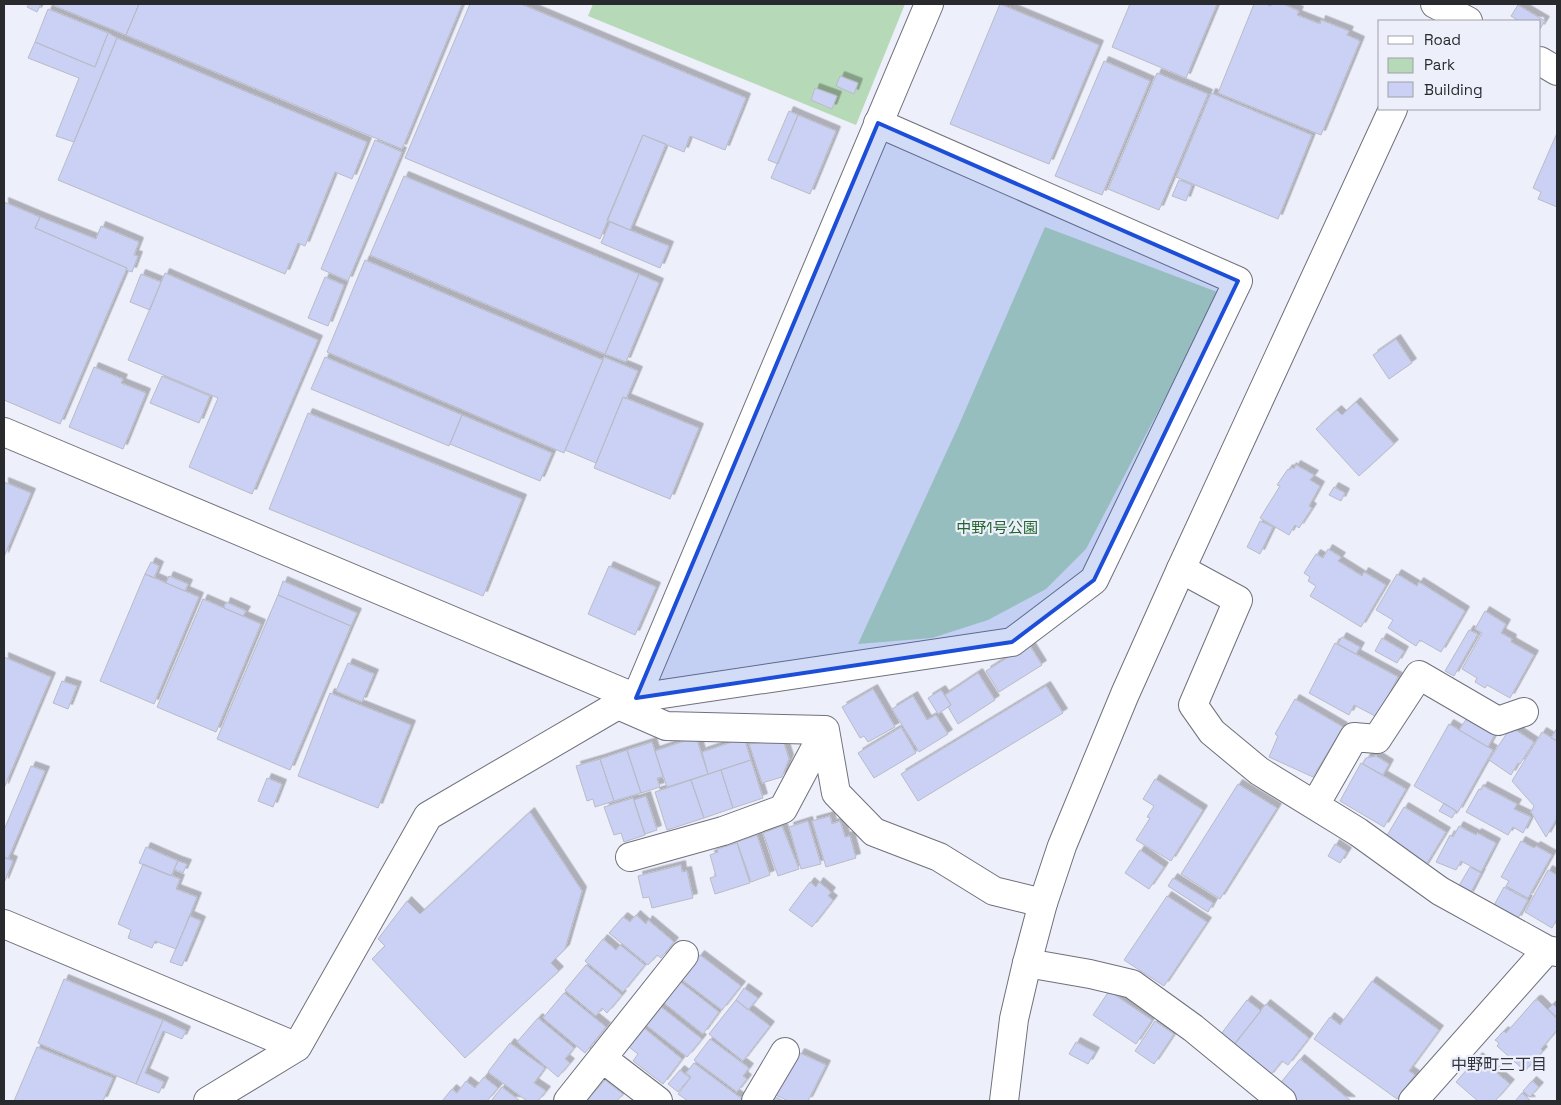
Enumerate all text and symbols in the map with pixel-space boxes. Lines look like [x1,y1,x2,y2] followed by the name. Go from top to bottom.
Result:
[1378,20,1541,110] legend
[1424,30,1461,49] text: Road
[1424,55,1455,74] text: Park
[1424,80,1483,99] text: Building
[956,518,1038,537] park label: 中野1号公園
[1451,1054,1547,1075] district label: 中野町三丁目

